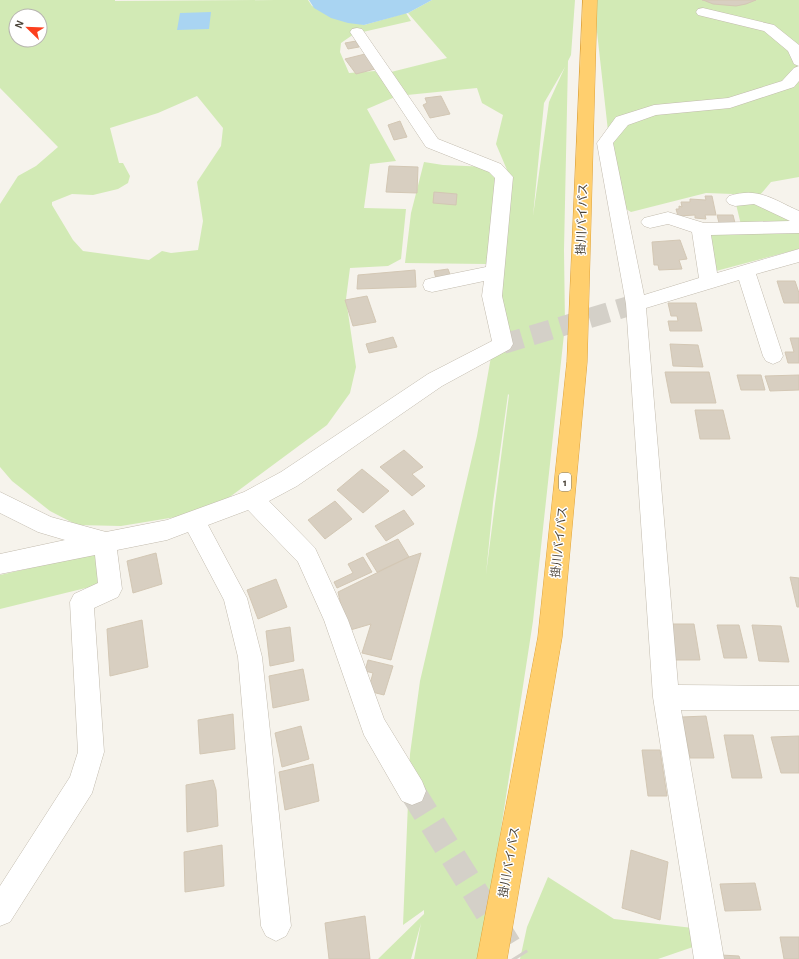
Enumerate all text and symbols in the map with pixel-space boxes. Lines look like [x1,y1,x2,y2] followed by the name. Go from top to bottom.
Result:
[8,8,48,48] north arrow
[13,19,26,30] text: N
[574,183,589,255] street label: 掛川バイパス
[559,473,571,491] road number: 1
[548,506,569,578] street label: 掛川バイパス
[496,825,521,898] street label: 掛川バイパス

